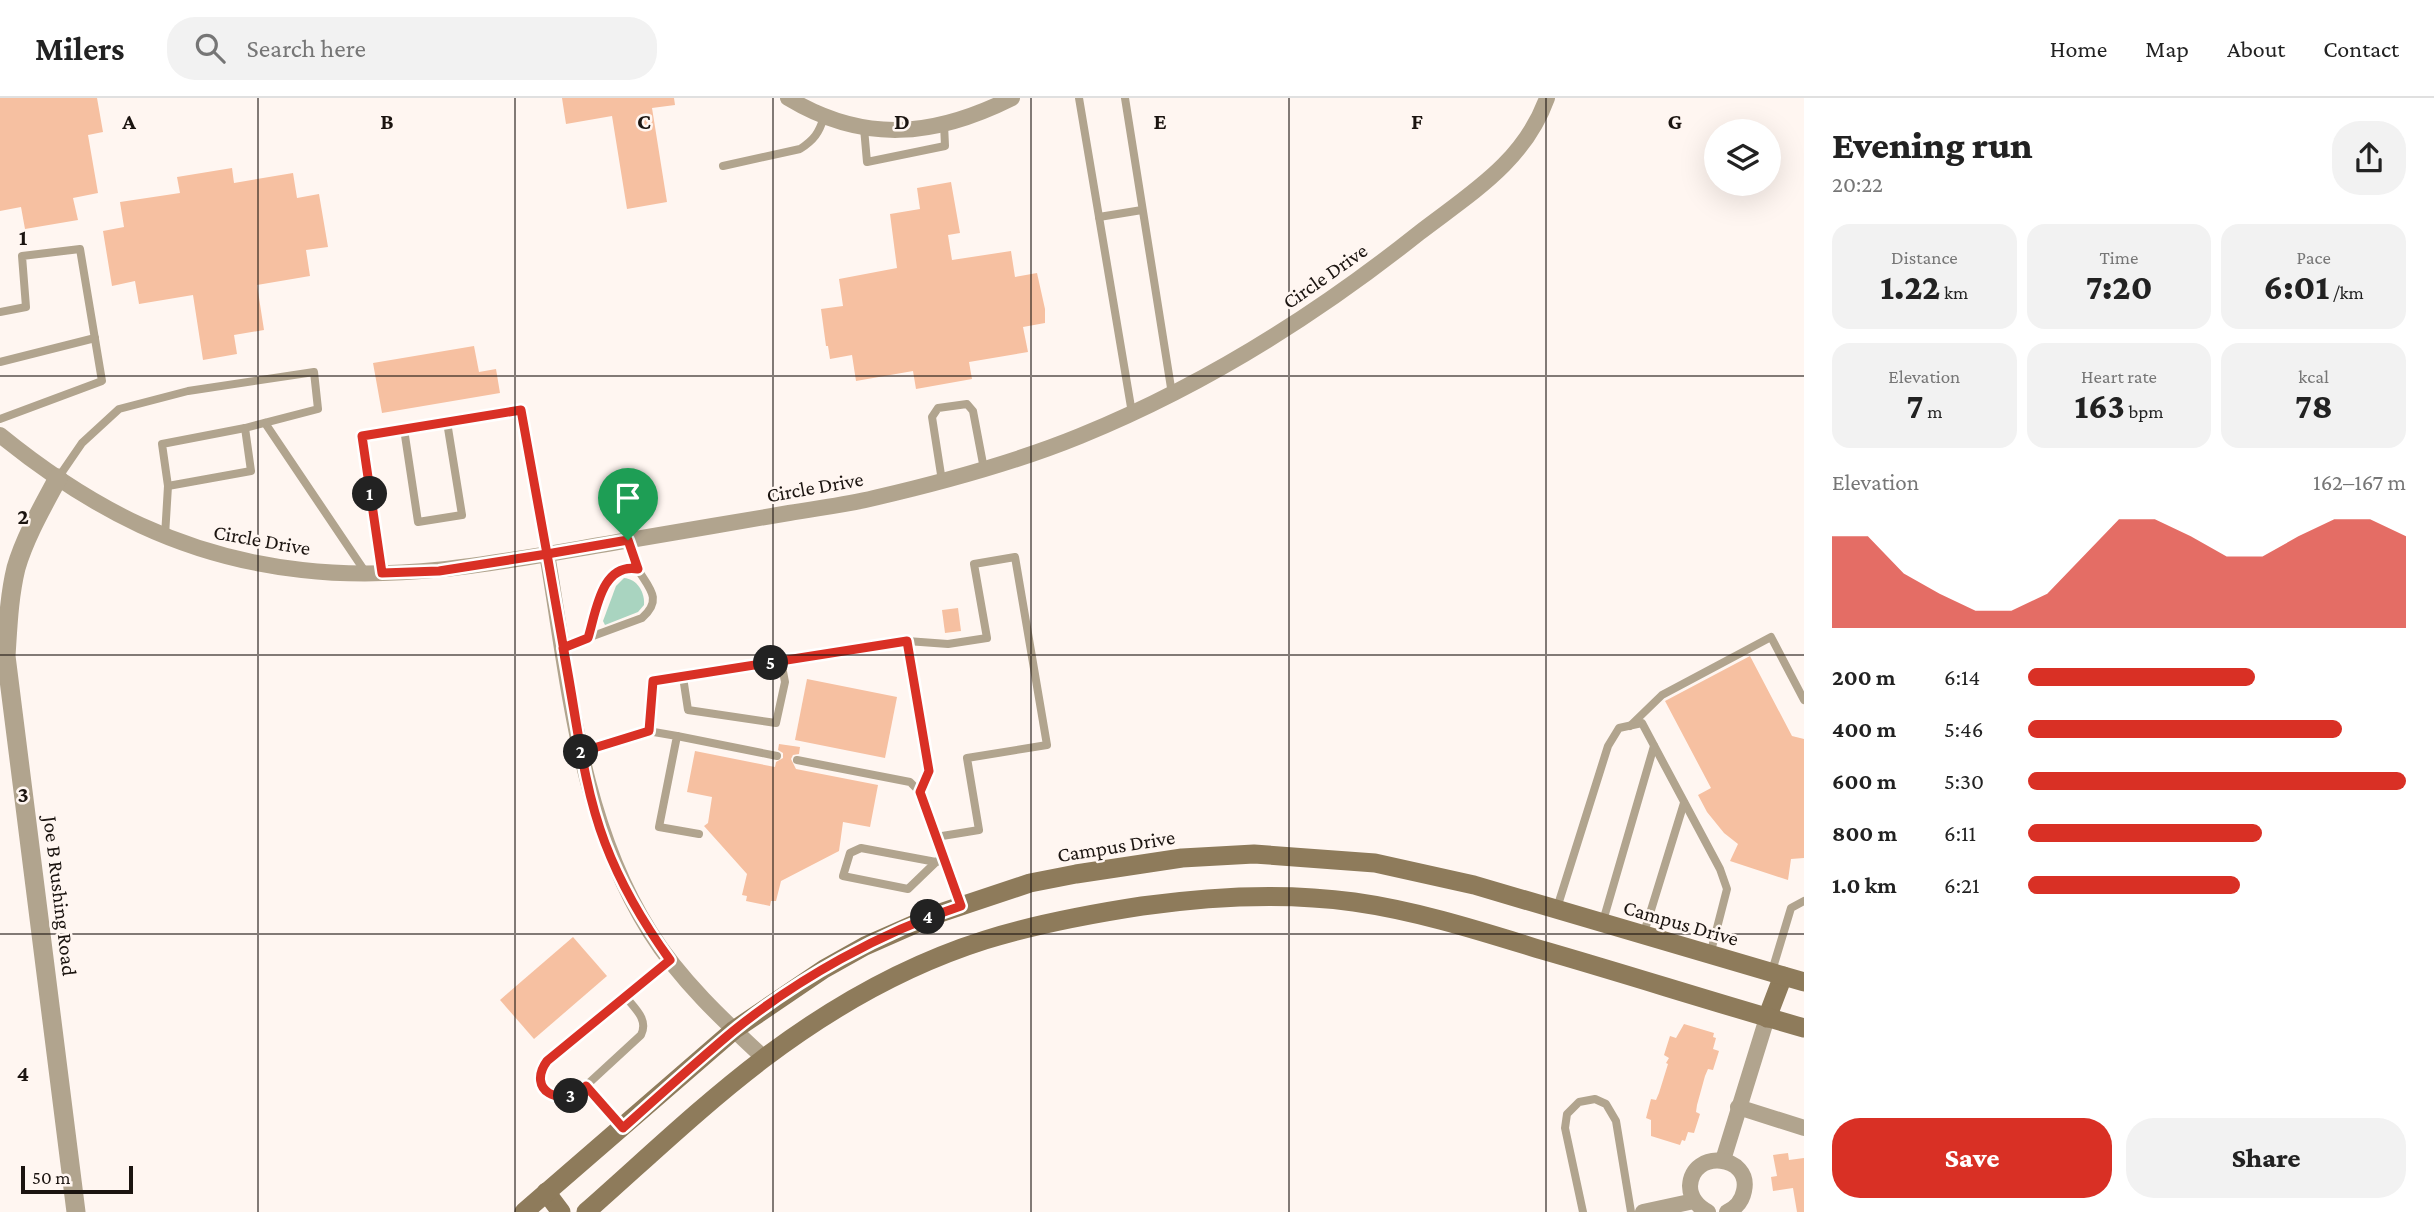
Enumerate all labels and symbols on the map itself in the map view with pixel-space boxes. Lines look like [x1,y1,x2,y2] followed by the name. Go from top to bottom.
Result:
[121,108,136,134] text: A
[380,108,394,134] text: B
[637,108,651,134] text: C
[894,108,910,134] text: D
[1153,108,1167,134] text: E
[1411,108,1423,134] text: F
[1668,108,1683,134] text: G
[19,224,28,250] text: 1
[1278,238,1372,314] street label: Circle Drive
[765,467,865,507] street label: Circle Drive
[598,468,658,540] pin
[352,476,388,512] pin: 1
[17,503,29,529] text: 2
[212,520,312,560] street label: Circle Drive
[754,646,788,680] pin: 5
[564,734,598,770] pin: 2
[17,781,29,807] text: 3
[38,813,82,977] street label: Joe B Rushing Road
[1055,825,1177,867] street label: Campus Drive
[1621,895,1741,951] street label: Campus Drive
[911,900,946,934] pin: 4
[17,1060,29,1086] text: 4
[554,1079,588,1114] pin: 3
[21,1163,133,1195] scale bar

